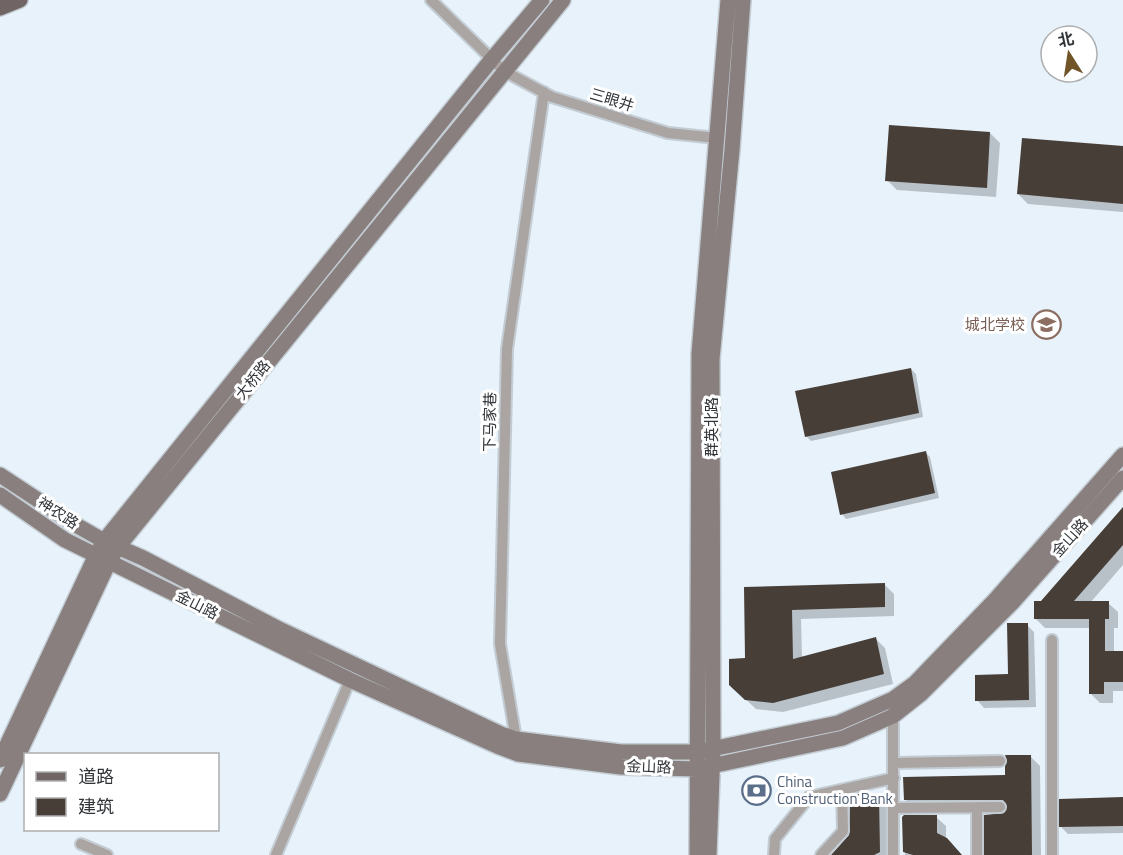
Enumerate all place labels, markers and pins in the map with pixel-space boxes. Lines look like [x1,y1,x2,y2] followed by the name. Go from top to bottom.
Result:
[1030,309,1062,341] school or university icon: 城北学校
[965,313,1025,336] place label: 城北学校
[777,770,893,810] place label: China Construction Bank
[740,775,772,807] bank icon: China Construction Bank

